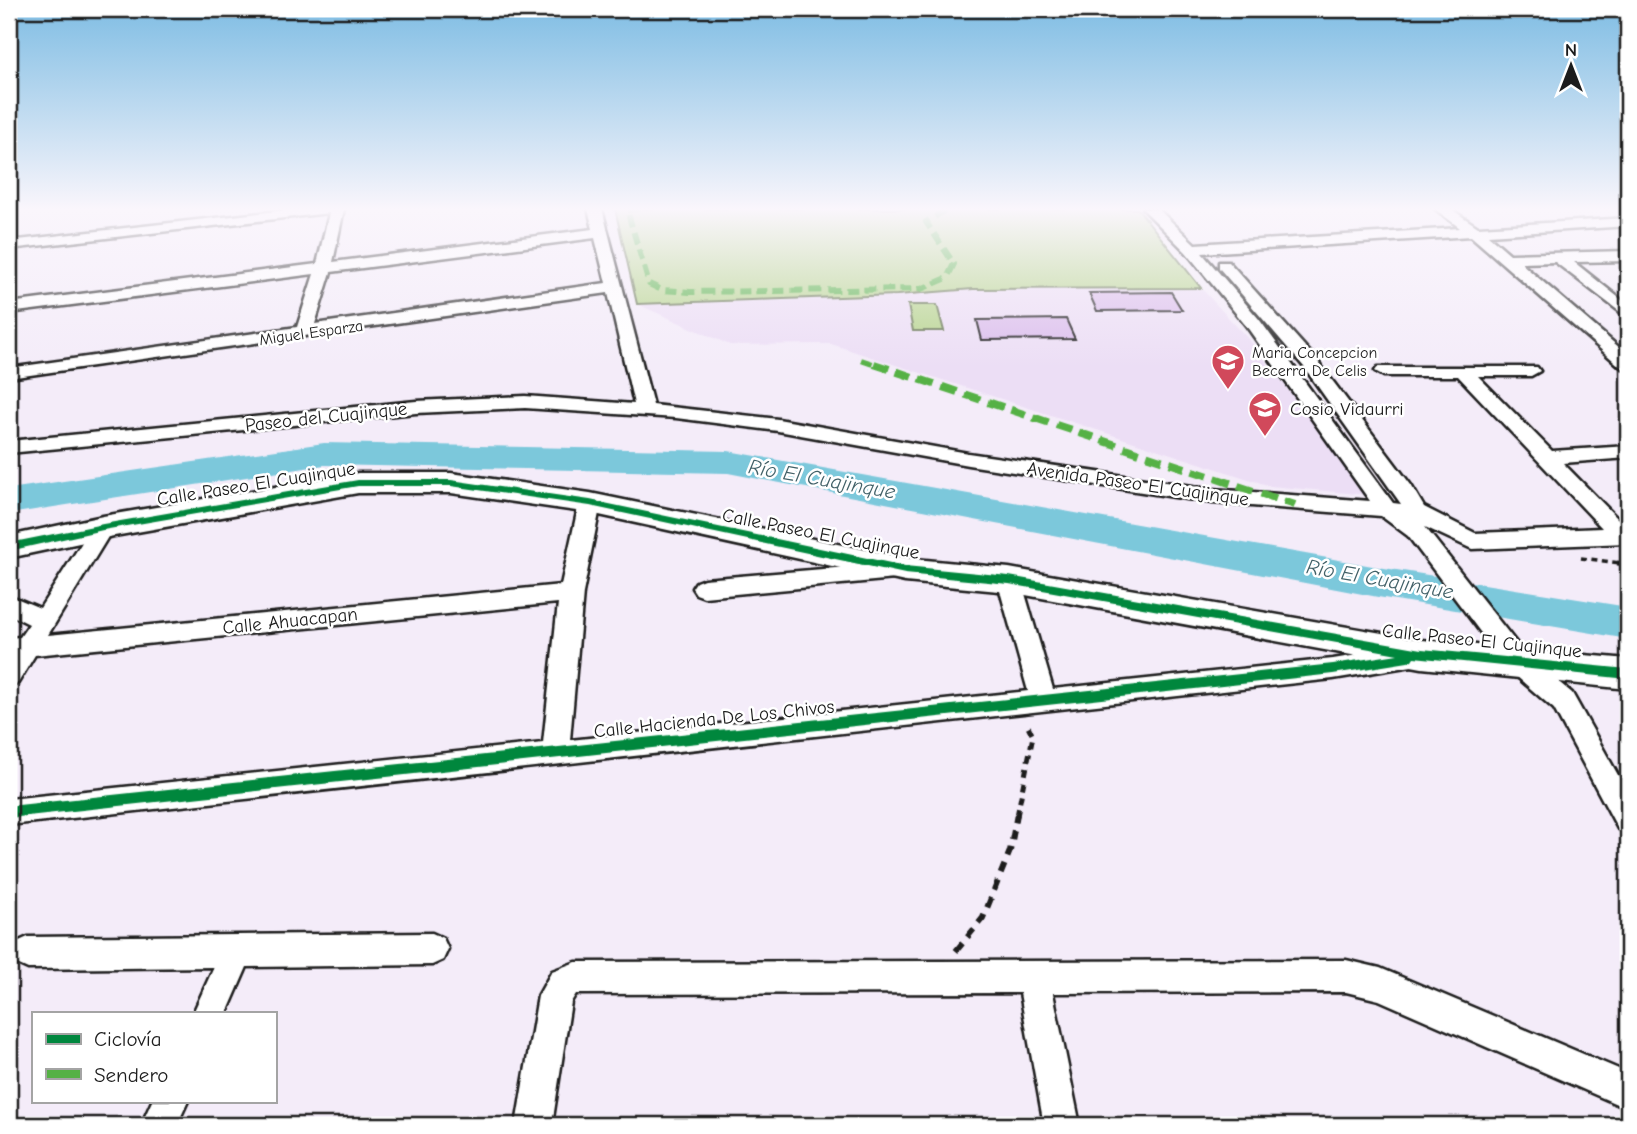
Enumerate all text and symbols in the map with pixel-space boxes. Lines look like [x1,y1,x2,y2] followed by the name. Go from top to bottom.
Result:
[1536,32,1606,102] north arrow
[1565,39,1577,61] text: N
[258,317,364,349] street label: Miguel Esparza
[1209,342,1247,391] school or university icon: Maria Concepcion Becerra De Celis
[1252,344,1377,380] place label: Maria Concepcion Becerra De Celis
[1246,389,1284,438] school or university icon: Cosio Vidaurri
[244,398,408,436] street label: Paseo del Cuajinque
[1290,398,1404,420] place label: Cosio Vidaurri
[747,454,898,504] water label: Río El Cuajinque
[155,457,357,511] street label: Calle Paseo El Cuajinque
[1025,458,1250,510] street label: Avenida Paseo El Cuajinque
[720,504,921,564] street label: Calle Paseo El Cuajinque
[1305,554,1456,604] water label: Río El Cuajinque
[221,603,359,639] street label: Calle Ahuacapan
[1381,620,1583,662] street label: Calle Paseo El Cuajinque
[593,695,835,743] street label: Calle Hacienda De Los Chivos
[32,1012,276,1102] legend
[94,1027,162,1051] text: Ciclovía
[94,1063,168,1087] text: Sendero

